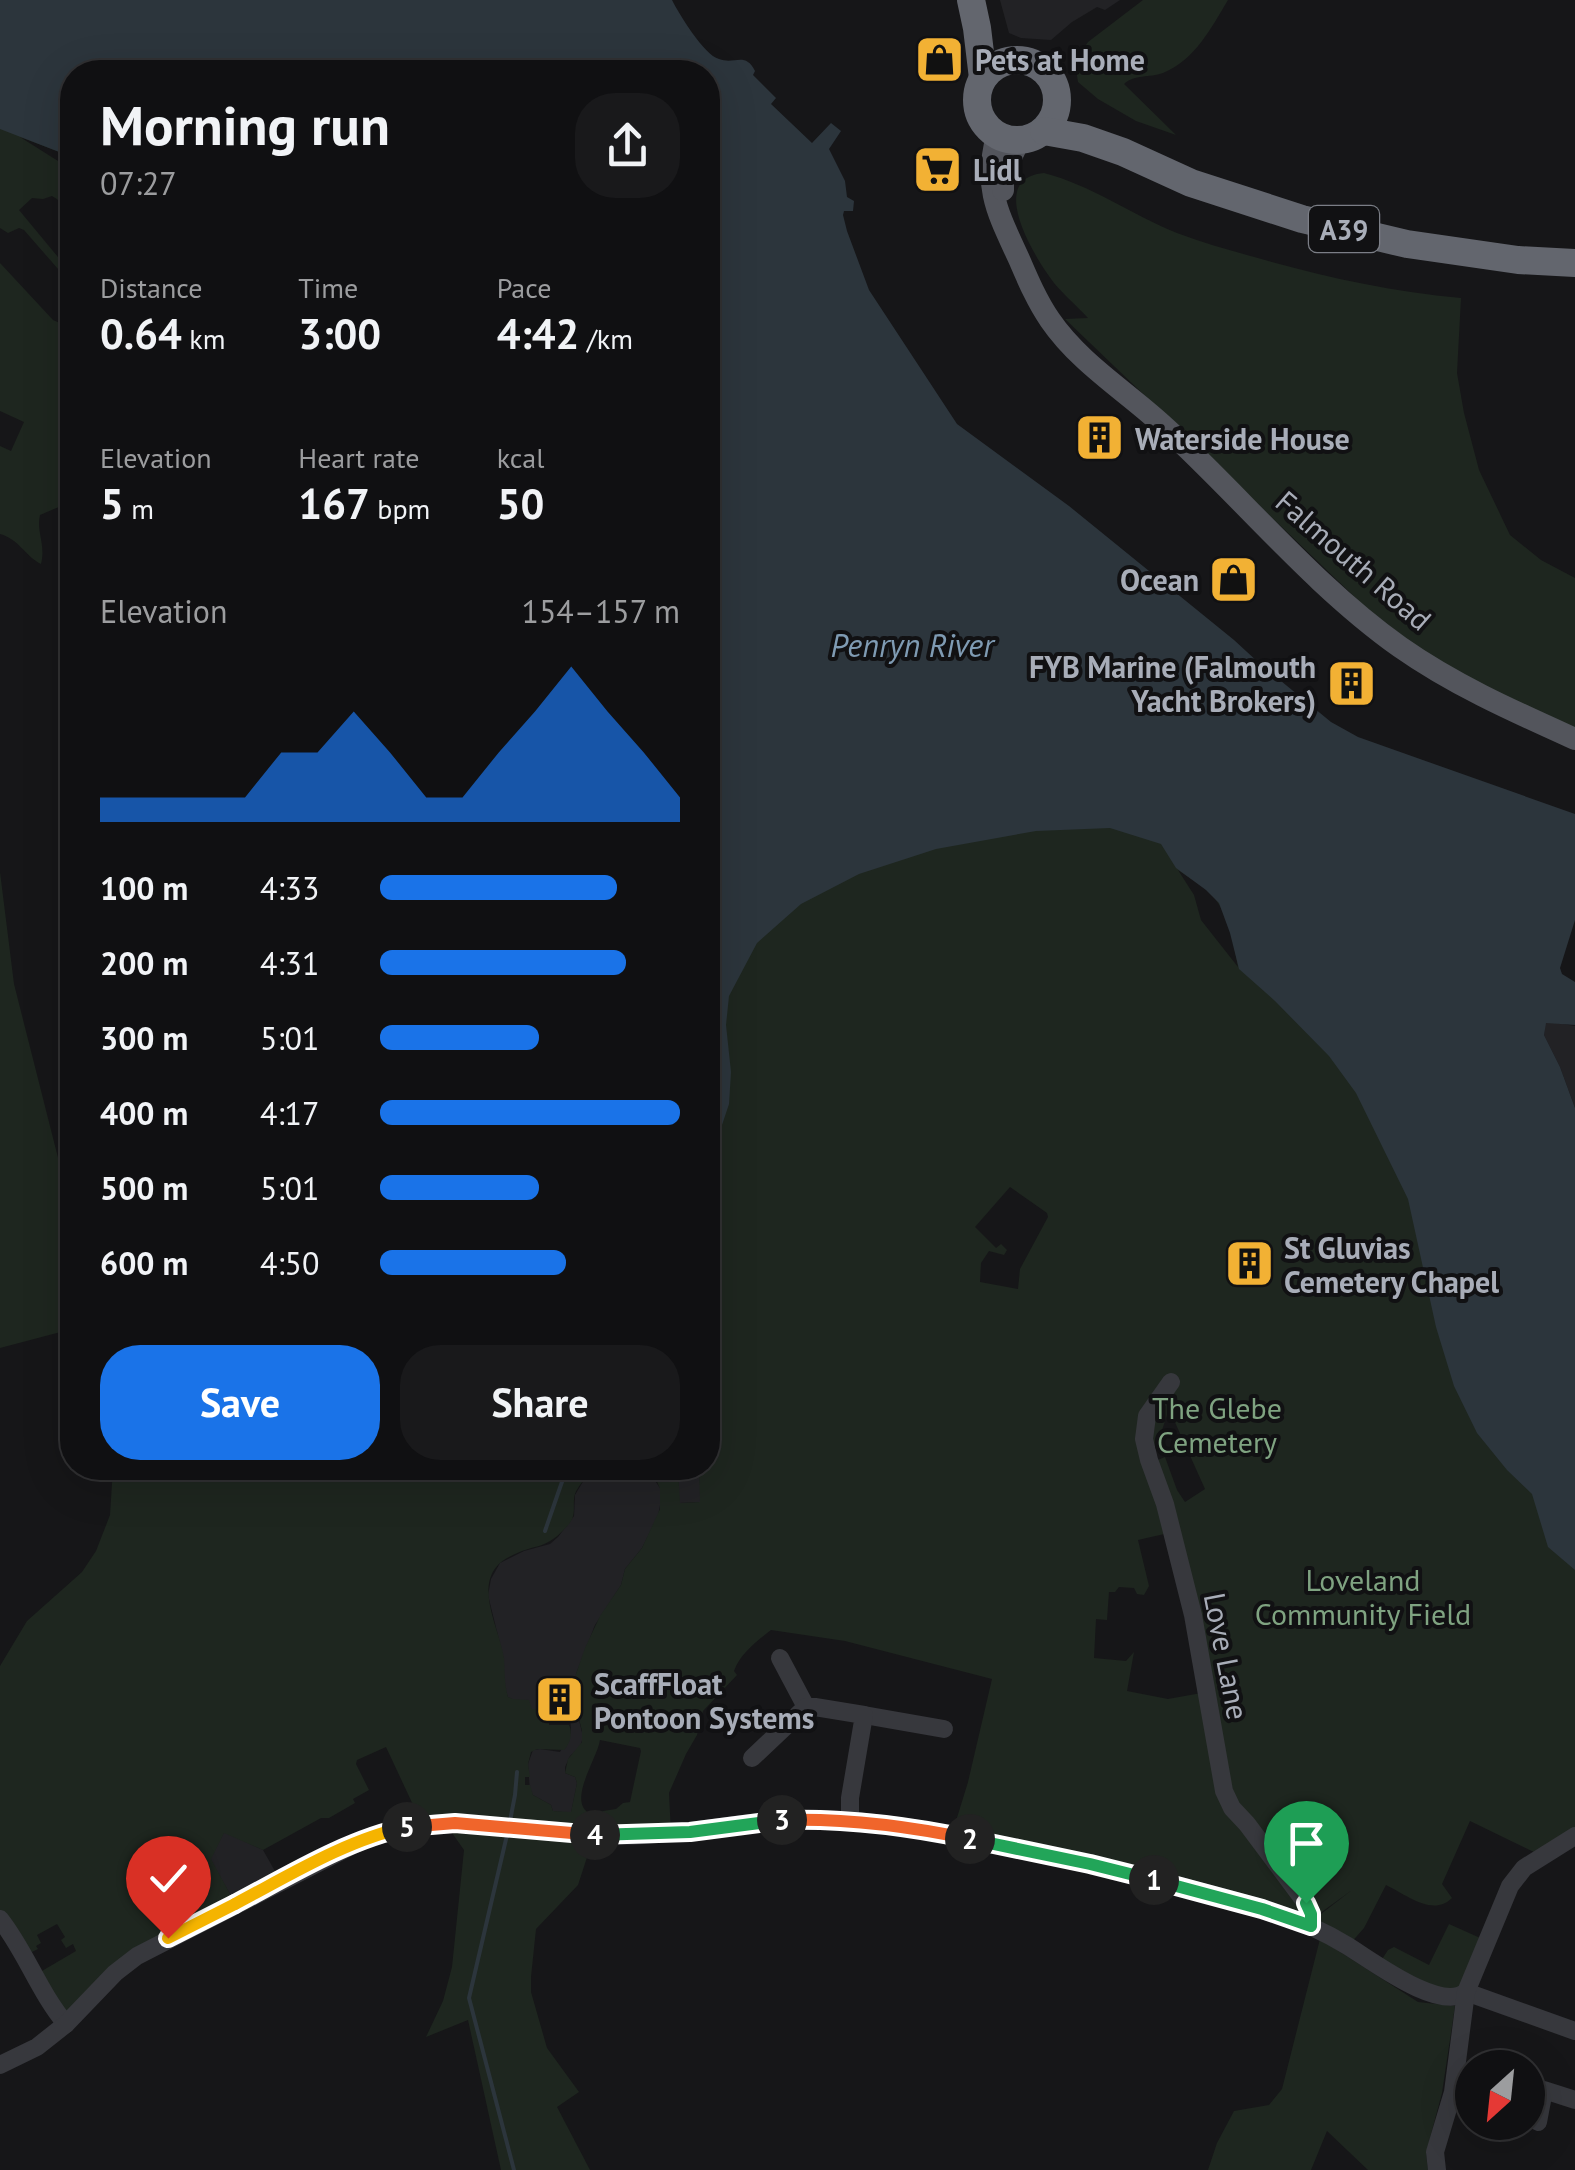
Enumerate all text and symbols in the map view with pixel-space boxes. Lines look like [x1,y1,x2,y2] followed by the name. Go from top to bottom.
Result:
[914,33,966,85] shop icon: Pets at Home
[975,40,1145,79] place label: Pets at Home
[100,89,390,160] text: Morning run
[575,93,680,198] button: share
[912,143,964,195] supermarket icon: Lidl
[973,150,1022,189] place label: Lidl
[100,162,177,204] text: 07:27
[1309,206,1379,252] road number: A39
[100,269,203,306] text: Distance
[298,269,358,306] text: Time
[497,269,551,306] text: Pace
[100,306,182,361] text: 0.64
[298,306,381,361] text: 3:00
[497,306,579,361] text: 4:42
[182,320,225,357] text: km
[579,320,633,357] text: /km
[1074,412,1126,464] building icon: Waterside House
[1135,419,1350,458] place label: Waterside House
[100,439,212,476] text: Elevation
[298,439,419,476] text: Heart rate
[497,439,544,476] text: kcal
[100,476,124,531] text: 5
[298,476,370,531] text: 167
[497,476,544,531] text: 50
[1268,482,1440,638] street label: Falmouth Road
[124,490,154,527] text: m
[370,490,430,527] text: bpm
[1208,553,1260,605] shop icon: Ocean
[1120,560,1199,599] place label: Ocean
[100,590,227,632] text: Elevation
[521,590,680,632] text: 154–157 m
[830,624,996,666] water label: Penryn River
[1029,647,1316,720] place label: FYB Marine (Falmouth Yacht Brokers)
[1325,657,1377,709] building icon: FYB Marine (Falmouth Yacht Brokers)
[100,867,188,909] text: 100 m
[260,867,319,909] text: 4:33
[100,942,188,984] text: 200 m
[260,942,319,984] text: 4:31
[100,1017,188,1059] text: 300 m
[260,1017,319,1059] text: 5:01
[100,1092,188,1134] text: 400 m
[260,1092,319,1134] text: 4:17
[100,1167,188,1209] text: 500 m
[260,1167,319,1209] text: 5:01
[1284,1228,1499,1301] place label: St Gluvias Cemetery Chapel
[1223,1238,1275,1290] building icon: St Gluvias Cemetery Chapel
[100,1242,188,1284] text: 600 m
[260,1242,319,1284] text: 4:50
[100,1345,380,1460] button: Save
[400,1345,680,1460] button: Share
[1152,1388,1282,1461] park label: The Glebe Cemetery
[1255,1560,1471,1633] park label: Loveland Community Field
[1196,1589,1258,1723] street label: Love Lane
[594,1664,814,1737] place label: ScaffFloat Pontoon Systems
[533,1674,585,1726] building icon: ScaffFloat Pontoon Systems
[757,1795,807,1845] pin: 3
[774,1801,790,1838] text: 3
[1264,1801,1349,1904] pin
[382,1802,432,1852] pin: 5
[399,1808,415,1845] text: 5
[570,1810,620,1860] pin: 4
[945,1814,995,1864] pin: 2
[587,1816,603,1853] text: 4
[1279,1816,1334,1871] icon: arrive
[962,1820,978,1857] text: 2
[126,1836,211,1939] pin
[141,1851,196,1906] icon: check
[1129,1855,1179,1905] pin: 1
[1146,1861,1162,1898] text: 1
[1455,2050,1545,2140] north arrow
[1455,2050,1545,2140] map controls

